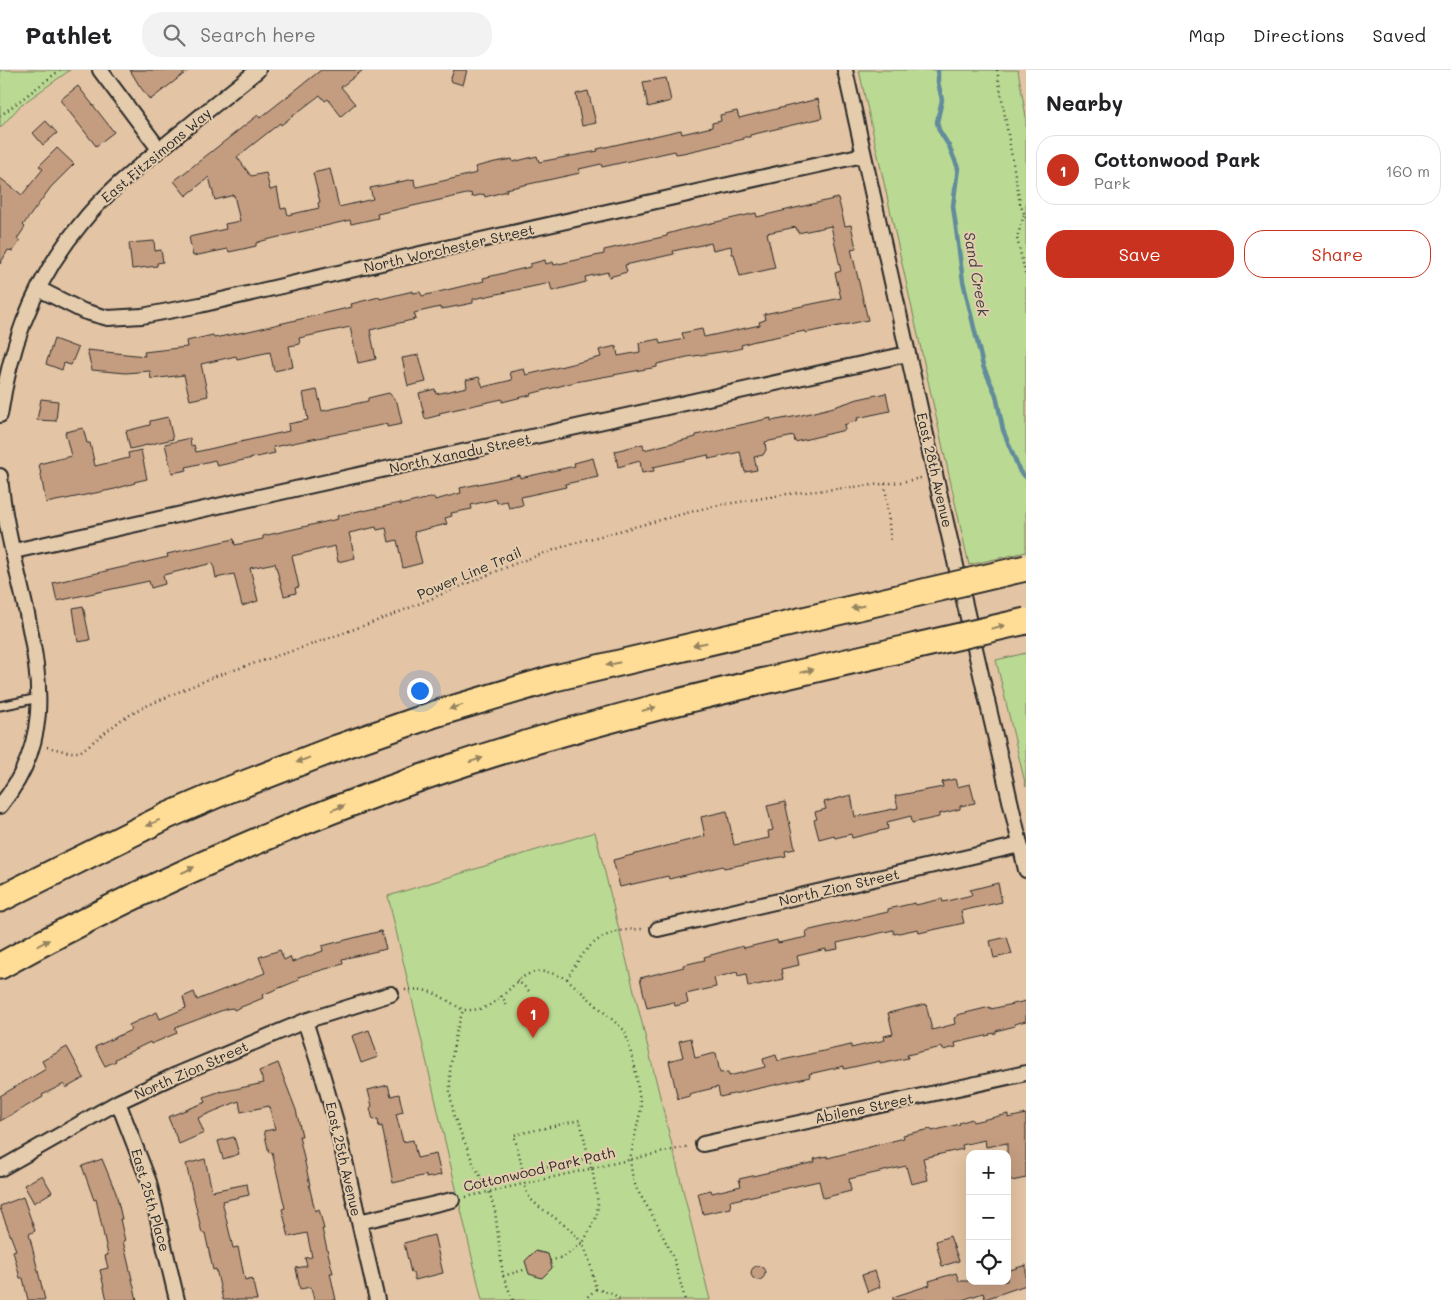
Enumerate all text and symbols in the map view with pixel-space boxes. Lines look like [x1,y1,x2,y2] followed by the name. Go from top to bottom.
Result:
[142,12,492,57] search box
[25,19,112,50] text: Pathlet
[160,21,188,49] icon: search
[200,22,316,47] text: Search here
[1188,23,1225,47] text: Map
[1253,23,1345,47] text: Directions
[1373,23,1426,47] text: Saved
[1046,89,1123,116] text: Nearby
[97,103,215,207] street label: East Fitzsimons Way
[1094,147,1260,172] text: Cottonwood Park
[1059,160,1067,181] text: 1
[1385,160,1430,181] text: 160 m
[1094,172,1130,193] text: Park
[362,219,536,277] street label: North Worchester Street
[960,230,994,319] water label: Sand Creek
[1046,230,1234,278] button: Save
[1244,230,1431,278] button: Share
[913,411,957,529] street label: East 28th Avenue
[387,429,533,477] street label: North Xanadu Street
[414,542,524,604] street label: Power Line Trail
[851,603,866,611] one-way arrow
[991,623,1006,631] one-way arrow
[691,640,707,648] one-way arrow
[605,660,620,668] one-way arrow
[799,667,814,675] one-way arrow
[407,678,433,704] your location
[448,703,463,711] one-way arrow
[641,705,656,713] one-way arrow
[469,755,484,763] one-way arrow
[295,757,310,765] one-way arrow
[331,804,346,812] one-way arrow
[146,819,160,827] one-way arrow
[777,864,901,910] street label: North Zion Street
[181,866,195,874] one-way arrow
[36,939,50,947] one-way arrow
[517,997,549,1038] pin: 1
[131,1036,251,1104] street label: North Zion Street
[813,1088,915,1128] street label: Abilene Street
[322,1100,366,1218] street label: East 25th Avenue
[461,1142,617,1196] street label: Cottonwood Park Path
[127,1146,175,1254] street label: East 25th Place
[966,1150,1011,1285] map controls
[966,1150,1011,1195] button: +
[966,1195,1011,1240] button: −
[966,1240,1011,1285] button: locate

